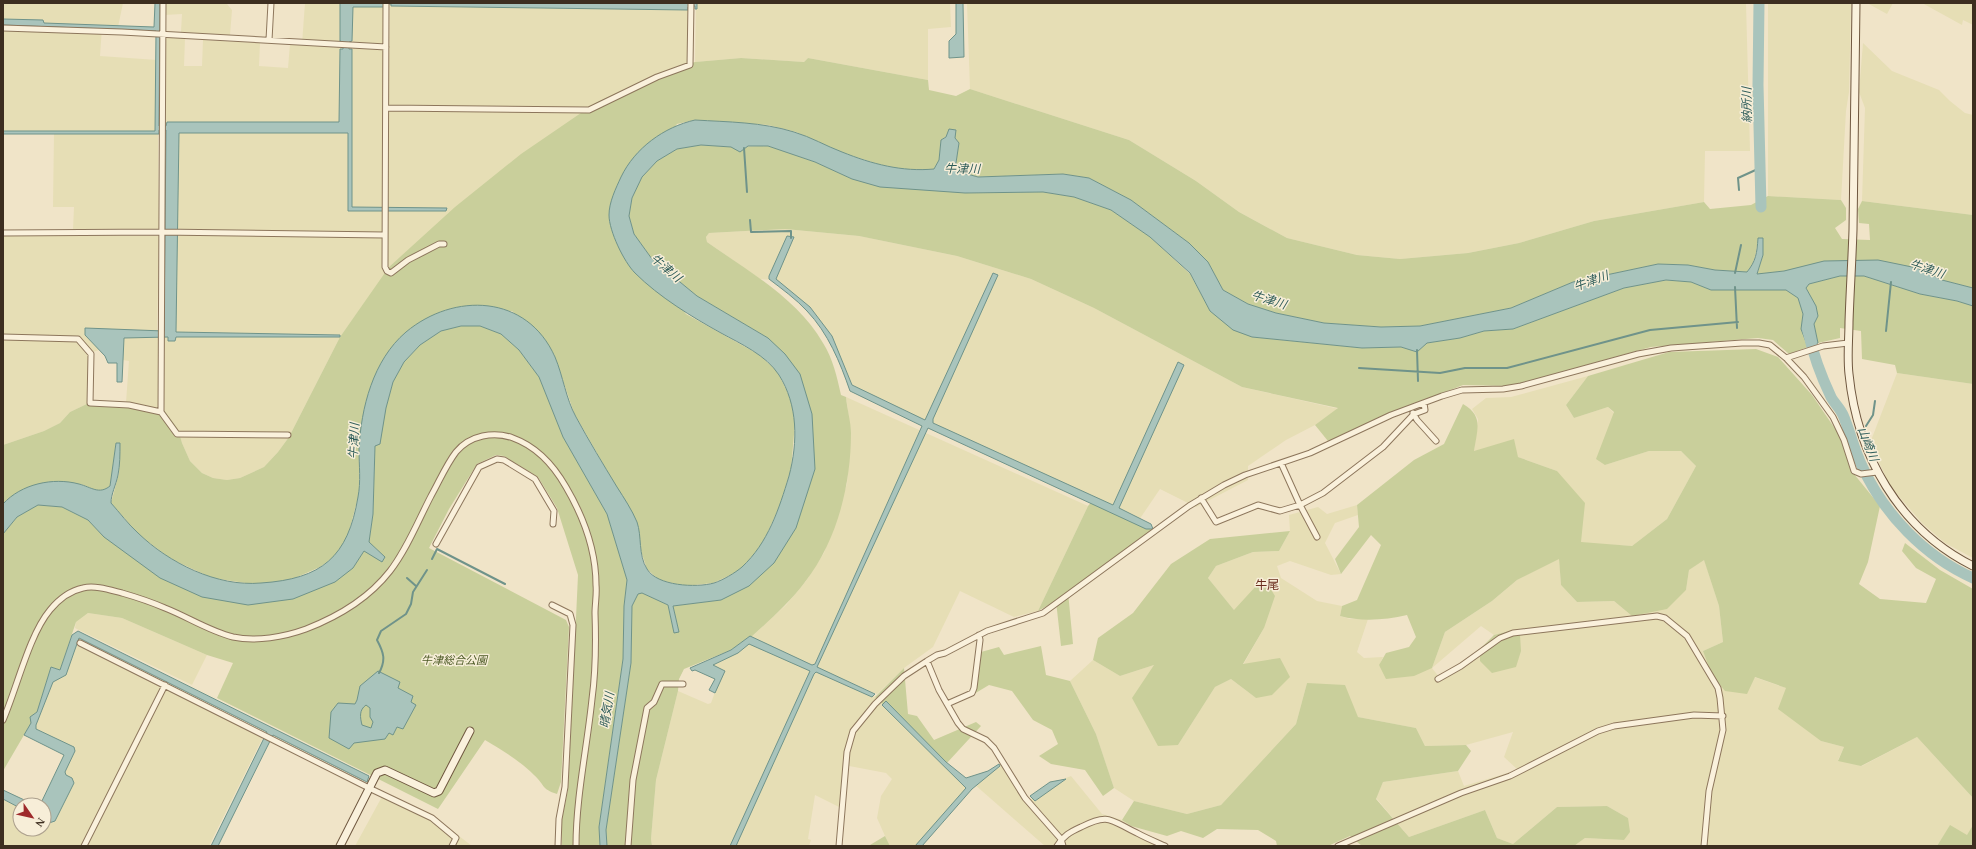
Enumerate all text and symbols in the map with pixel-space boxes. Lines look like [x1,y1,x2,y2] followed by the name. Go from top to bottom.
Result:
[1740,85,1754,123] water label: 納所川
[944,162,982,176] water label: 牛津川
[648,251,686,286] water label: 牛津川
[1908,257,1948,282] water label: 牛津川
[1572,268,1612,294] water label: 牛津川
[1250,288,1290,313] water label: 牛津川
[346,421,362,459] water label: 牛津川
[1855,425,1882,465] water label: 山崎川
[1255,578,1279,592] district label: 牛尾
[421,654,489,666] park label: 牛津総合公園
[597,689,617,729] water label: 晴気川
[12,797,52,837] north arrow
[33,816,47,829] text: N

